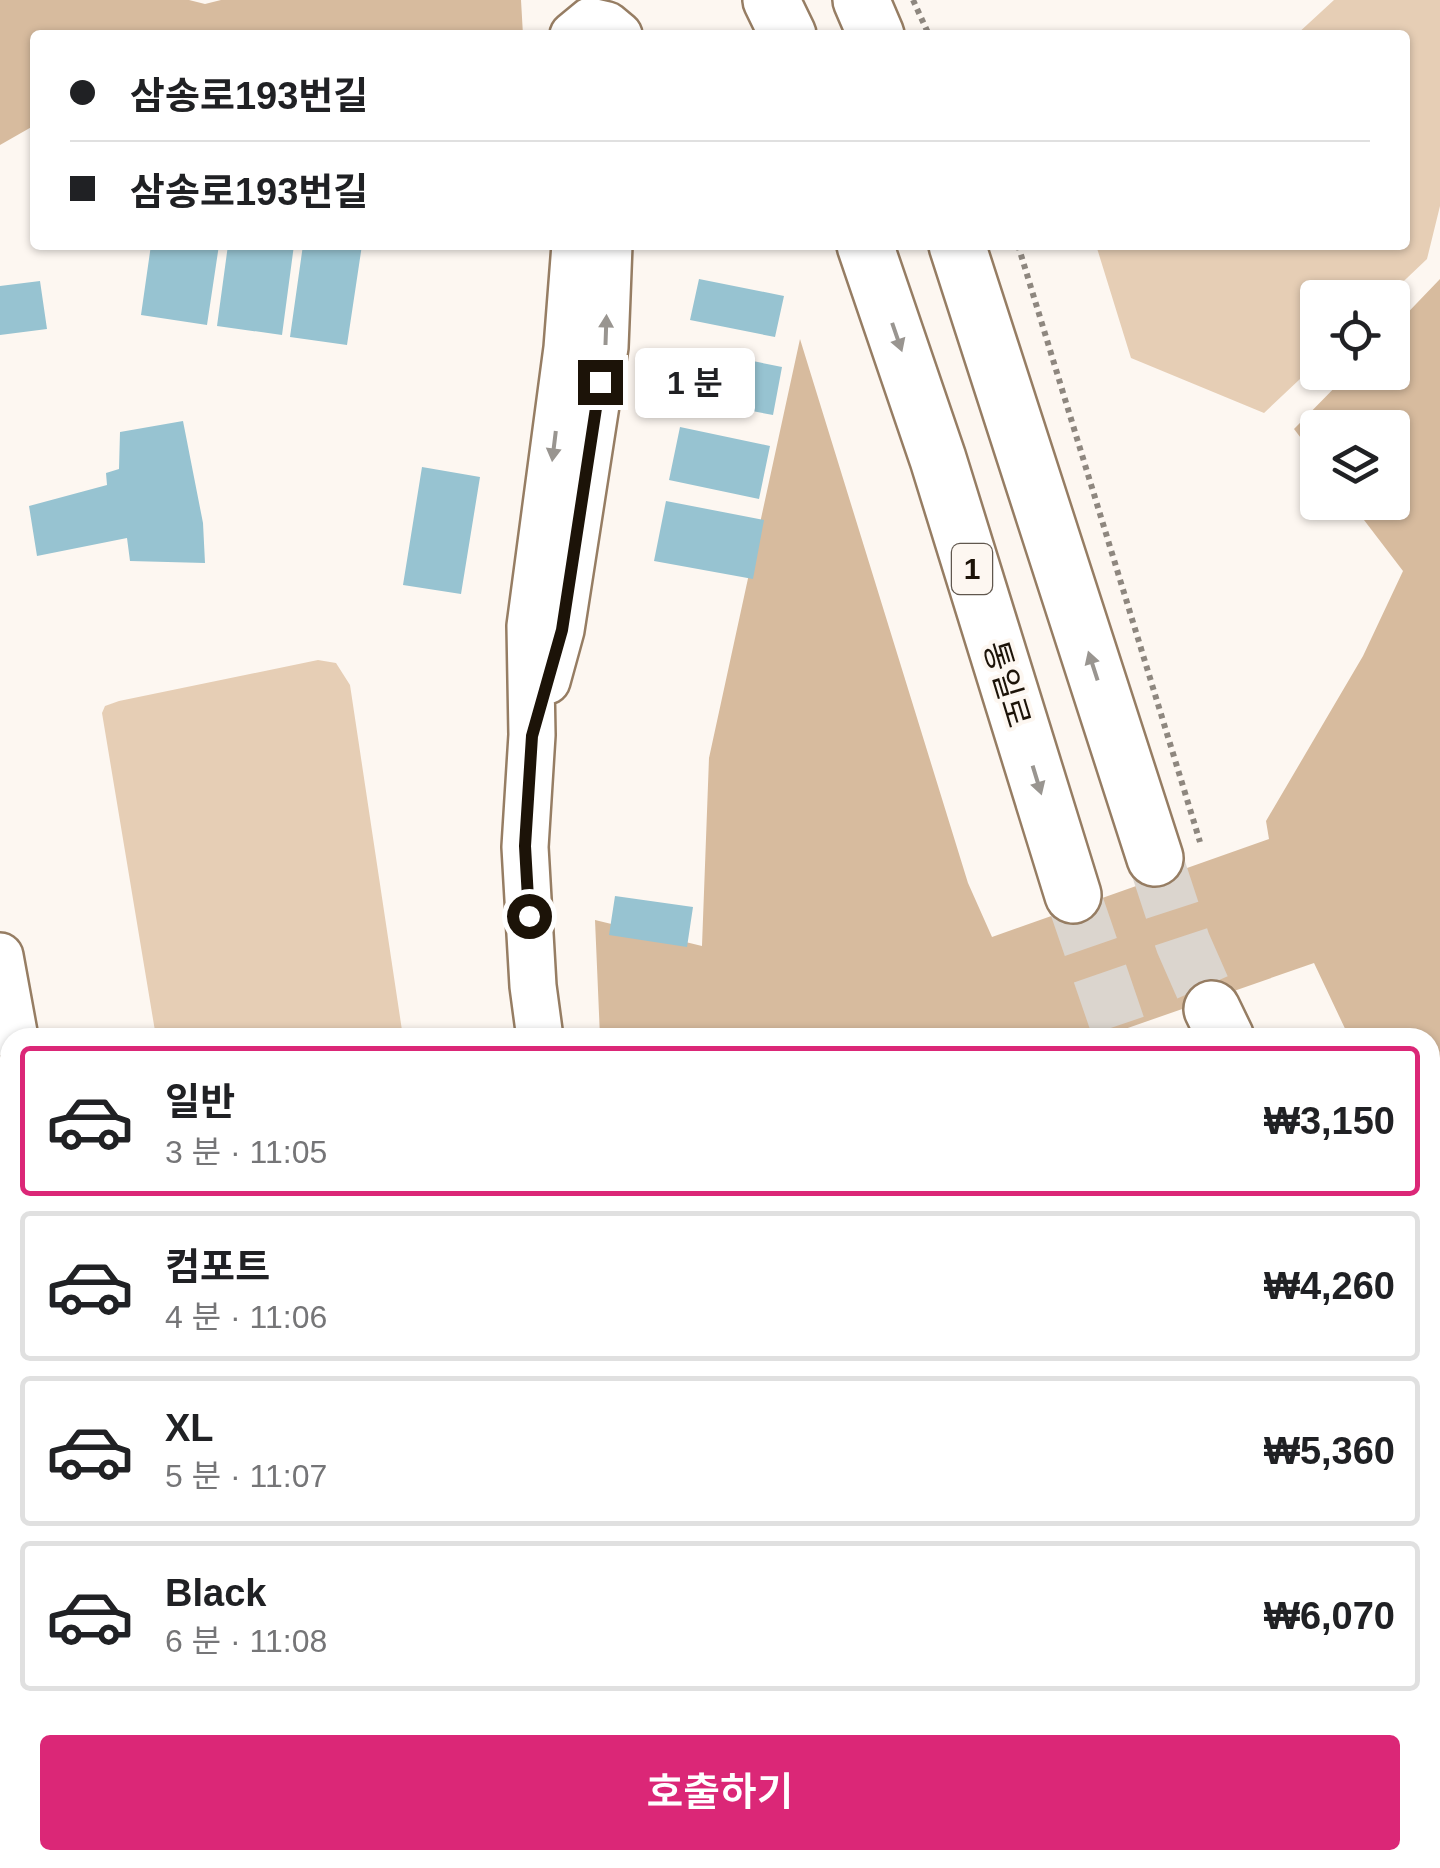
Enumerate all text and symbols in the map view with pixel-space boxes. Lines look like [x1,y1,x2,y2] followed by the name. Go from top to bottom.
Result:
[130,75,368,117] text: 삼송로193번길
[130,171,368,213] text: 삼송로193번길
[1300,280,1410,520] map controls
[1300,280,1410,390] button: locate
[598,314,614,346] one-way arrow
[890,323,905,353] one-way arrow
[635,347,755,417] callout: 1 분
[578,360,623,405] route end
[667,365,723,401] text: 1 분
[1300,410,1410,520] button: layers
[546,431,562,463] one-way arrow
[952,544,992,594] road number: 1
[977,637,1037,731] street label: 통일로
[1085,650,1100,680] one-way arrow
[1031,766,1046,796] one-way arrow
[507,894,552,939] route start
[45,1076,135,1166] icon: car
[165,1081,235,1123] text: 일반
[1264,1100,1395,1142] text: ₩3,150
[165,1134,327,1170] text: 3 분 · 11:05
[45,1241,135,1331] icon: car
[165,1246,270,1288] text: 컴포트
[1264,1265,1395,1307] text: ₩4,260
[165,1299,327,1335] text: 4 분 · 11:06
[45,1406,135,1496] icon: car
[165,1407,214,1449] text: XL
[1264,1430,1395,1472] text: ₩5,360
[165,1458,327,1494] text: 5 분 · 11:07
[45,1571,135,1661] icon: car
[165,1572,266,1614] text: Black
[1264,1595,1395,1637] text: ₩6,070
[165,1623,327,1659] text: 6 분 · 11:08
[40,1735,1400,1850] button: 호출하기

